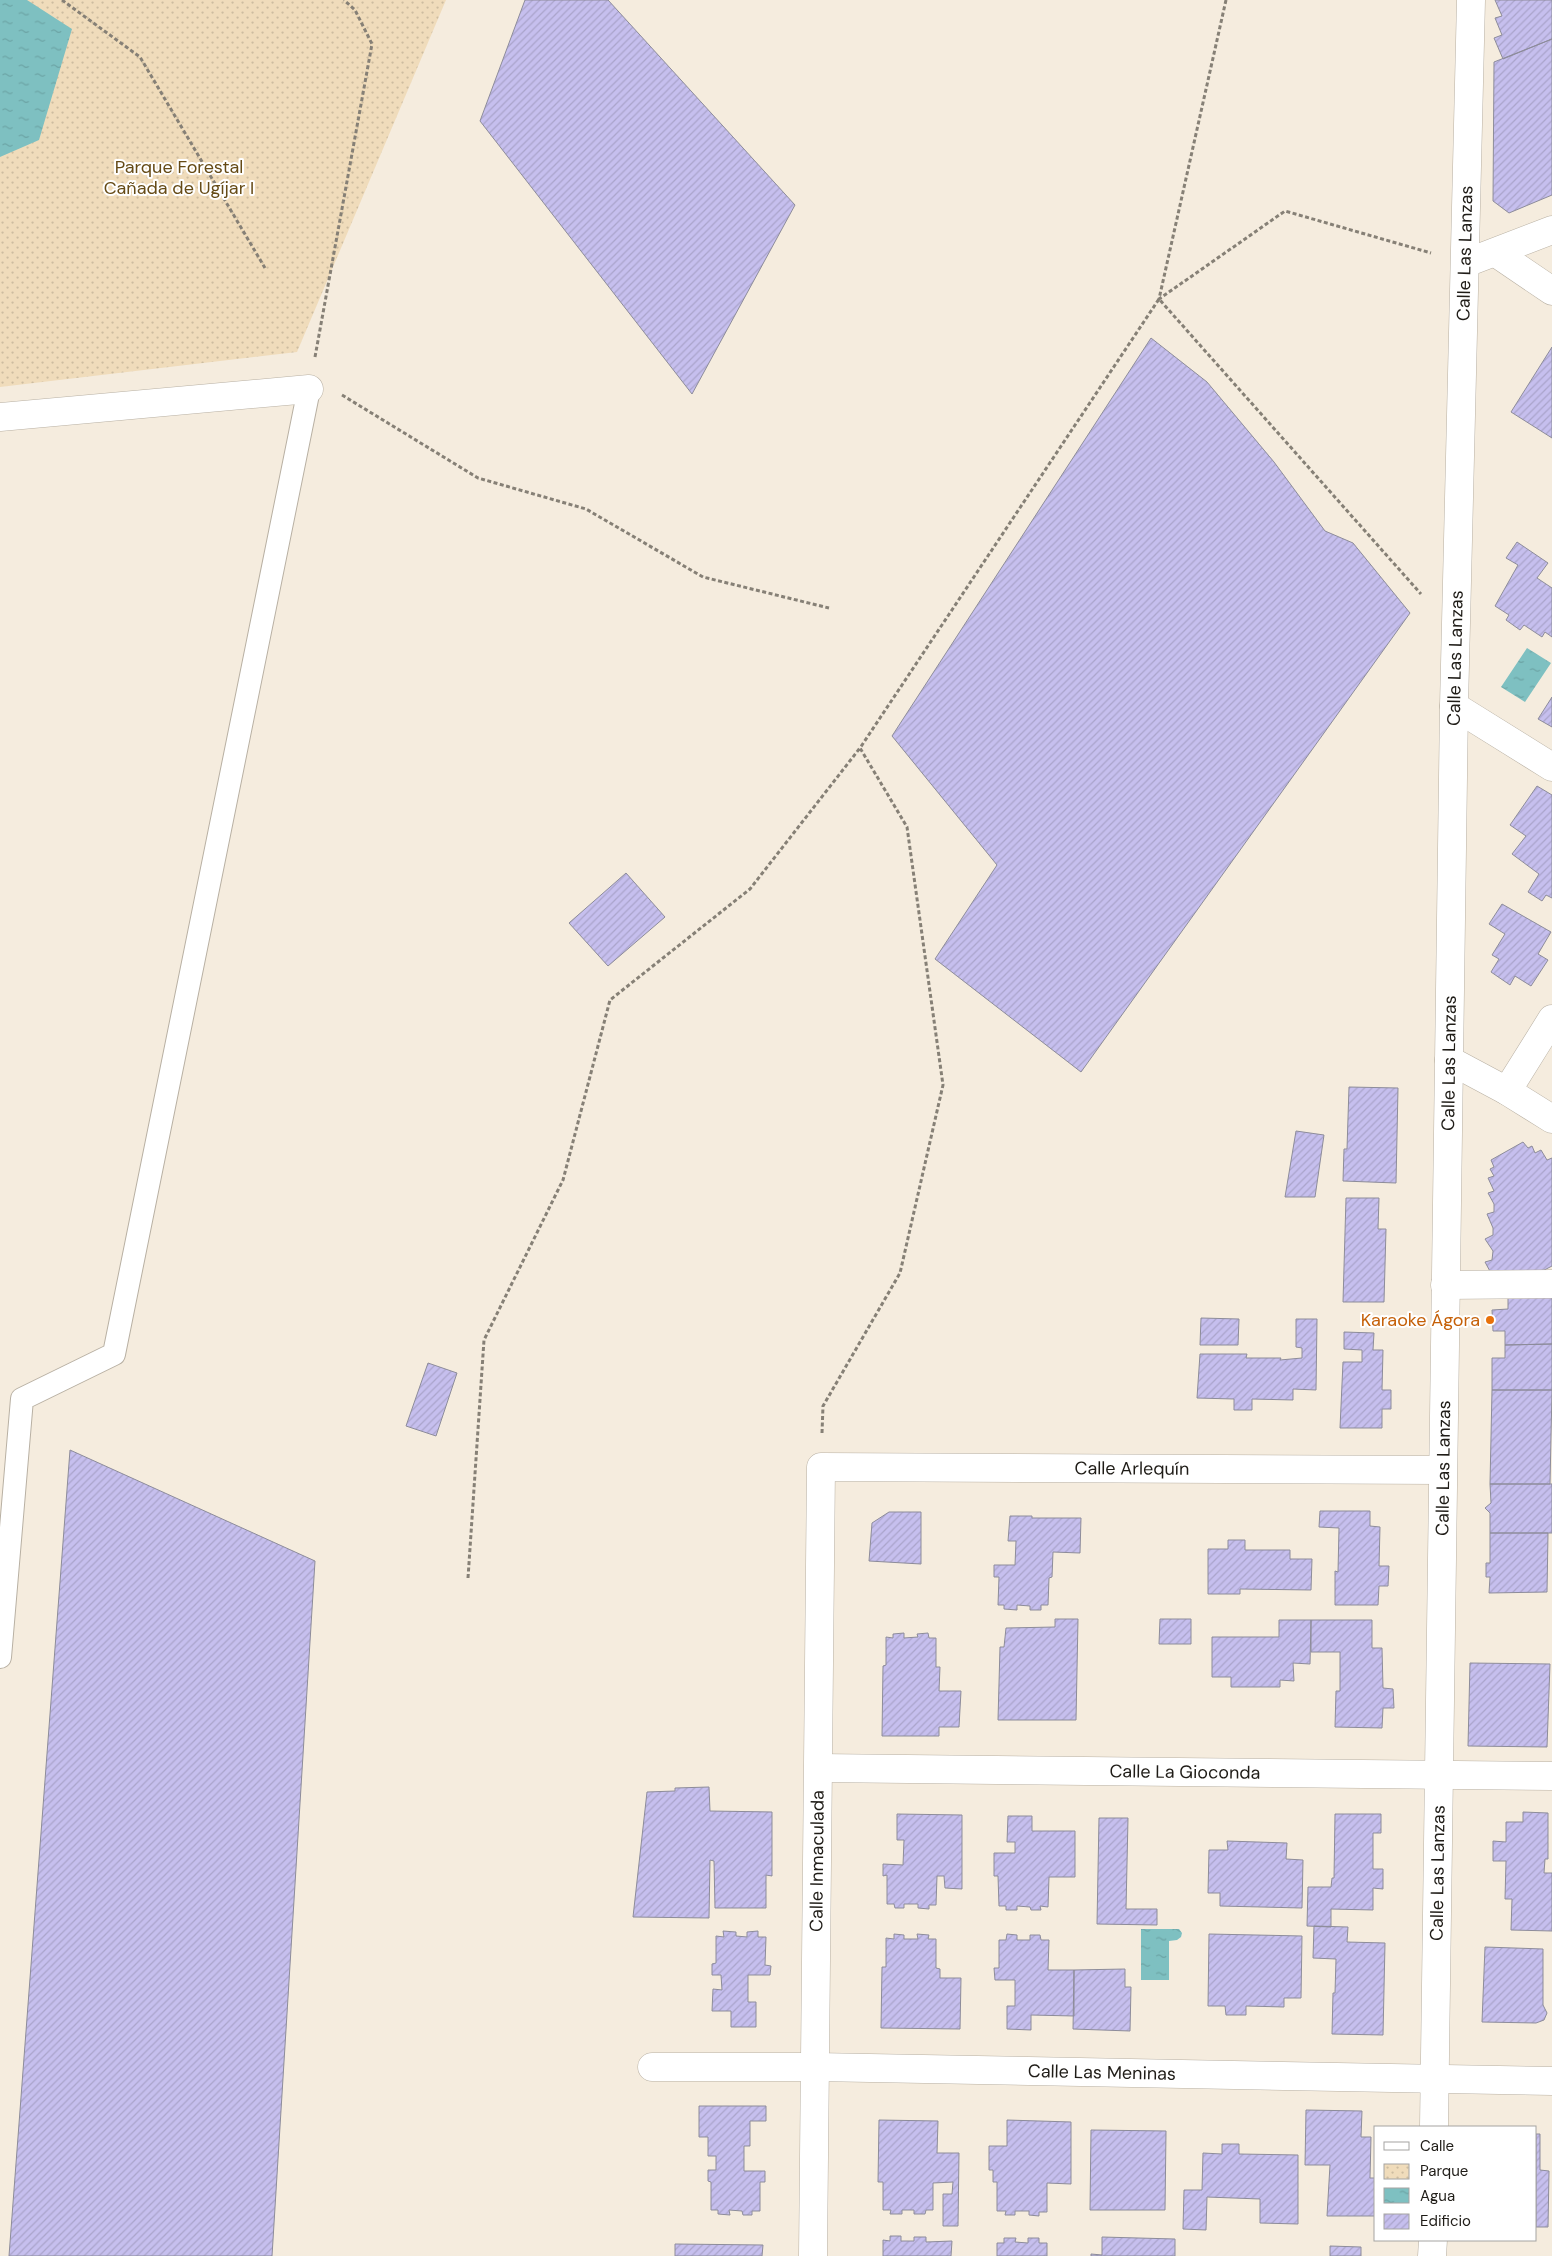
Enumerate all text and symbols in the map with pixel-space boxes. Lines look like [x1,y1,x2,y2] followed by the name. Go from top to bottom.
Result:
[104,155,254,200] park label: Parque Forestal Cañada de Ugíjar I
[1451,185,1479,321] street label: Calle Las Lanzas
[1442,590,1469,726] street label: Calle Las Lanzas
[1436,995,1462,1131] street label: Calle Las Lanzas
[1361,1308,1480,1332] place label: Karaoke Ágora
[1484,1314,1496,1326] marker: Karaoke Ágora
[1430,1400,1456,1536] street label: Calle Las Lanzas
[1075,1456,1189,1481] street label: Calle Arlequín
[1109,1759,1261,1785] street label: Calle La Gioconda
[804,1790,830,1932] street label: Calle Inmaculada
[1425,1805,1451,1941] street label: Calle Las Lanzas
[1028,2059,1176,2086] street label: Calle Las Meninas
[1374,2126,1537,2241] legend
[1420,2136,1454,2156] text: Calle
[1420,2161,1468,2181] text: Parque
[1420,2186,1455,2206] text: Agua
[1420,2211,1471,2231] text: Edificio

